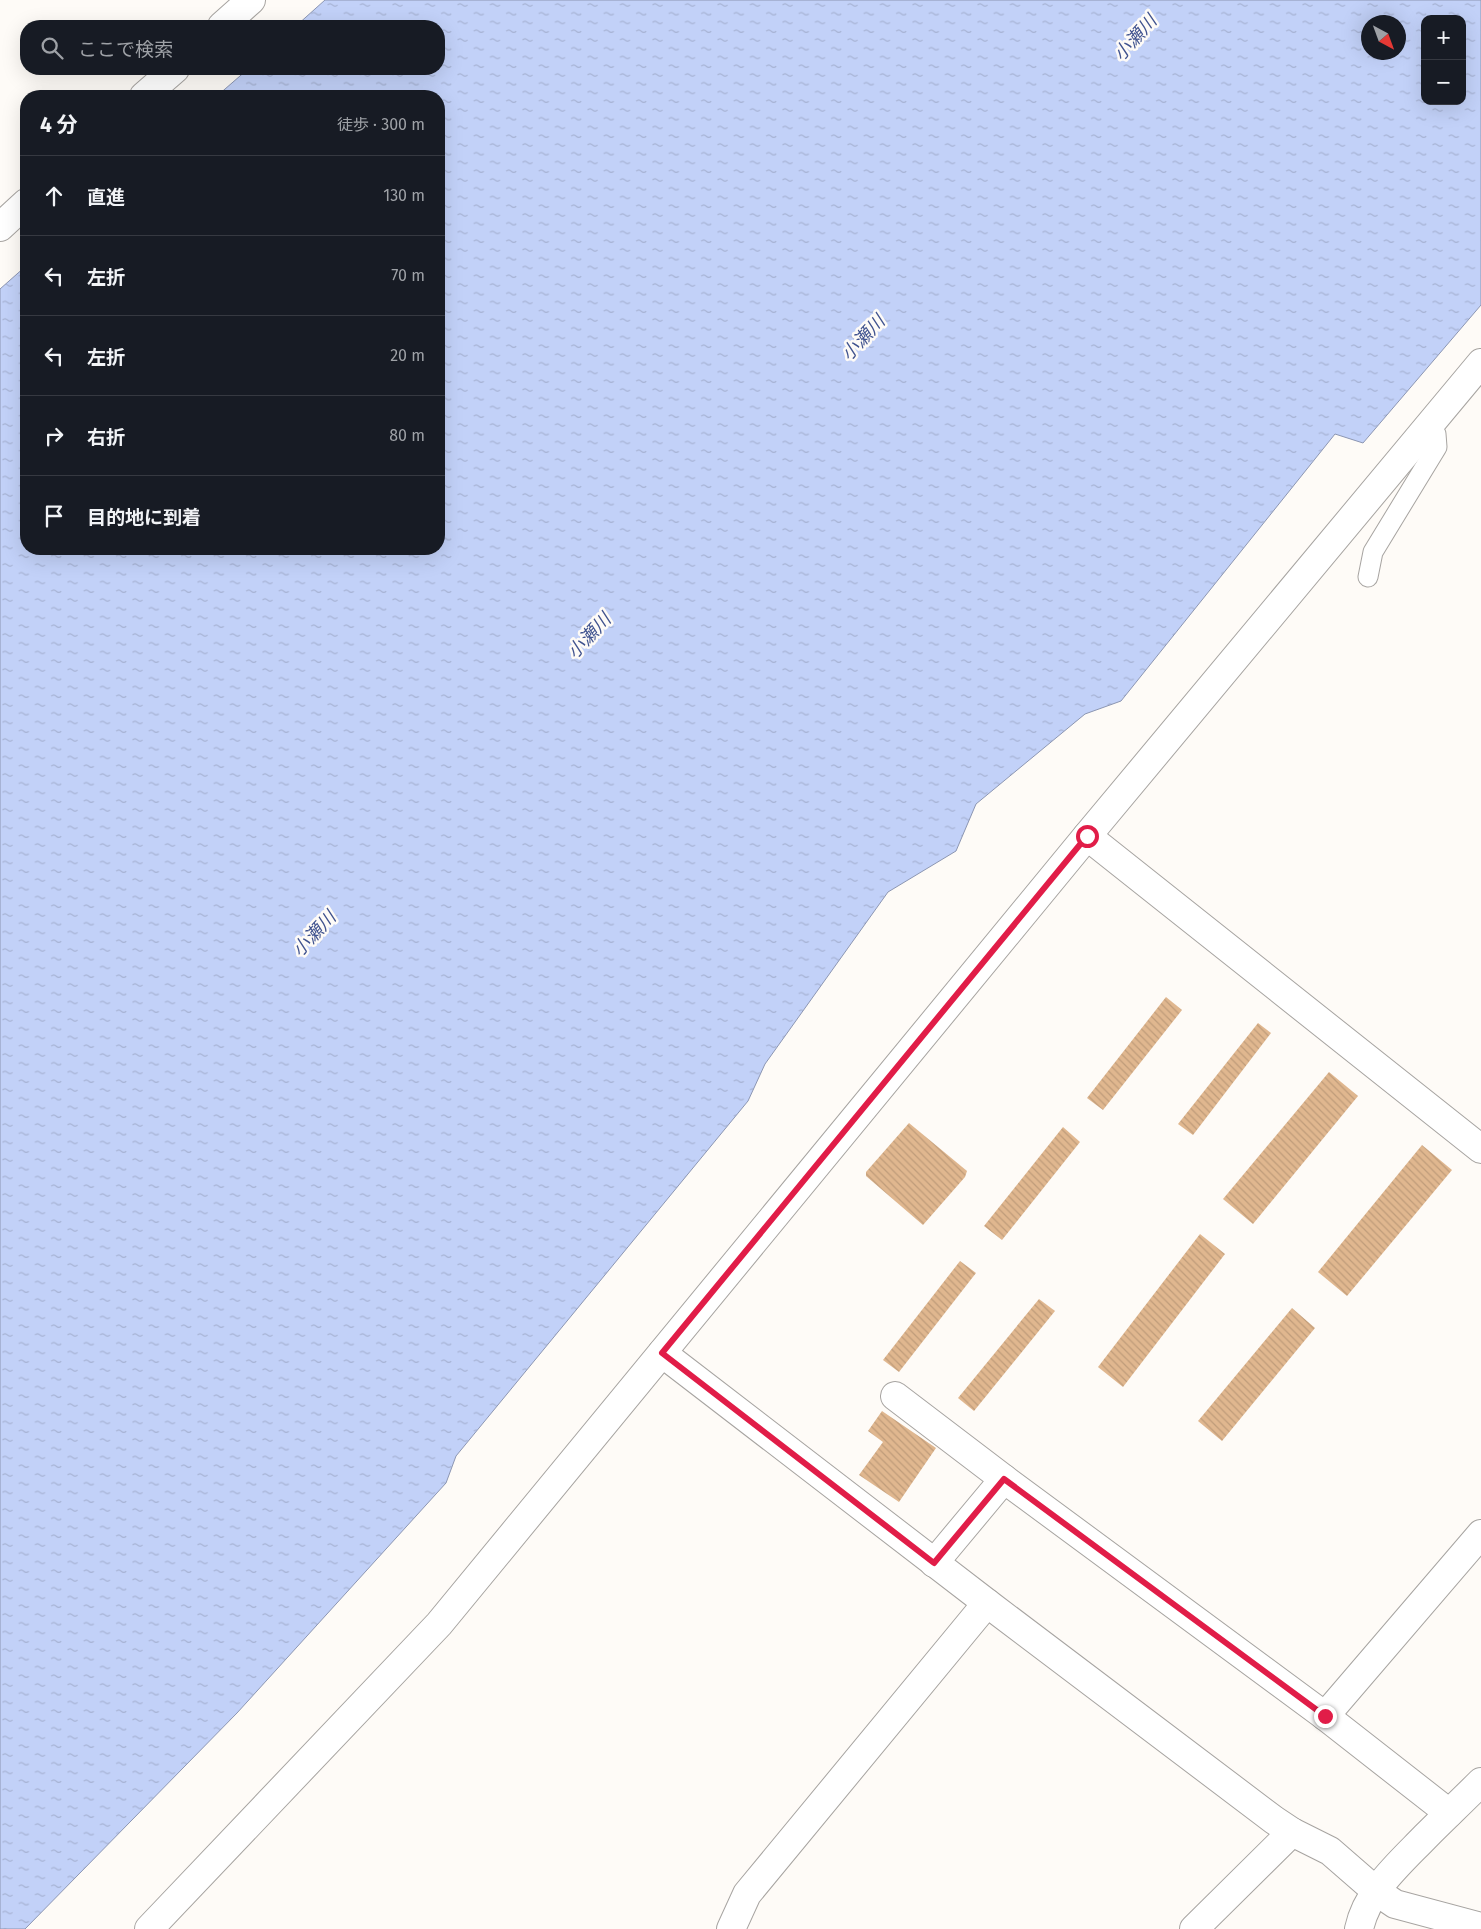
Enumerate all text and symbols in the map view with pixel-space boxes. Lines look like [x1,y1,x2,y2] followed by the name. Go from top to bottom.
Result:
[1109,9,1163,65] water label: 小瀬川
[1361,15,1406,60] north arrow
[1421,15,1466,105] map controls
[1421,15,1466,60] button: +
[20,20,445,75] search box
[38,34,66,62] icon: search
[78,38,173,61] text: ここで検索
[1421,60,1466,105] button: −
[40,112,78,138] text: 4 分
[337,115,425,134] text: 徒歩 · 300 m
[40,182,68,210] icon: ahead
[87,186,125,209] text: 直進
[383,186,425,205] text: 130 m
[40,262,68,290] icon: left
[87,266,125,289] text: 左折
[391,266,425,285] text: 70 m
[837,309,891,365] water label: 小瀬川
[40,342,68,370] icon: left
[87,346,125,369] text: 左折
[390,346,425,365] text: 20 m
[40,422,68,450] icon: right
[87,426,125,449] text: 右折
[389,426,425,445] text: 80 m
[40,502,68,530] icon: arrive
[87,506,201,529] text: 目的地に到着
[563,607,617,663] water label: 小瀬川
[1076,825,1099,848] route start
[288,905,342,961] water label: 小瀬川
[1314,1705,1337,1728] route end

